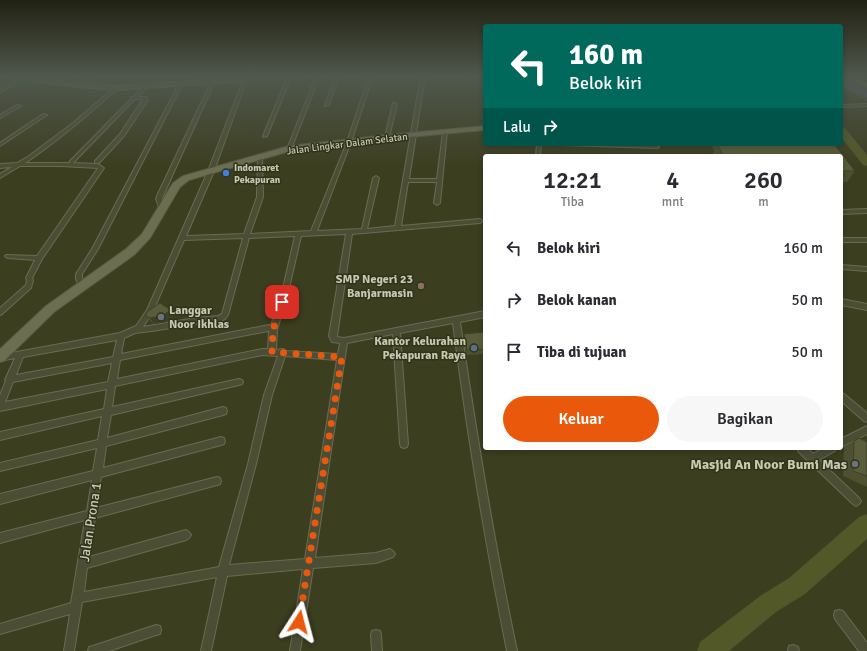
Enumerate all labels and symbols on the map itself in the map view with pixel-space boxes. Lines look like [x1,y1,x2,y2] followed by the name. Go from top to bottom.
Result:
[286,131,408,157] street label: Jalan Lingkar Dalam Selatan
[234,162,281,186] place label: Indomaret Pekapuran
[221,168,231,178] marker: Indomaret Pekapuran
[336,272,413,301] place label: SMP Negeri 23 Banjarmasin
[416,281,426,291] marker: SMP Negeri 23 Banjarmasin
[265,285,299,319] pin
[169,303,230,332] place label: Langgar Noor Ikhlas
[156,312,166,322] marker: Langgar Noor Ikhlas
[374,334,466,363] place label: Kantor Kelurahan Pekapuran Raya
[469,343,479,353] marker: Kantor Kelurahan Pekapuran Raya
[690,456,847,473] place label: Masjid An Noor Bumi Mas
[850,459,860,469] marker: Masjid An Noor Bumi Mas
[76,481,105,563] street label: Jalan Prona 1
[278,601,320,643] position arrow

